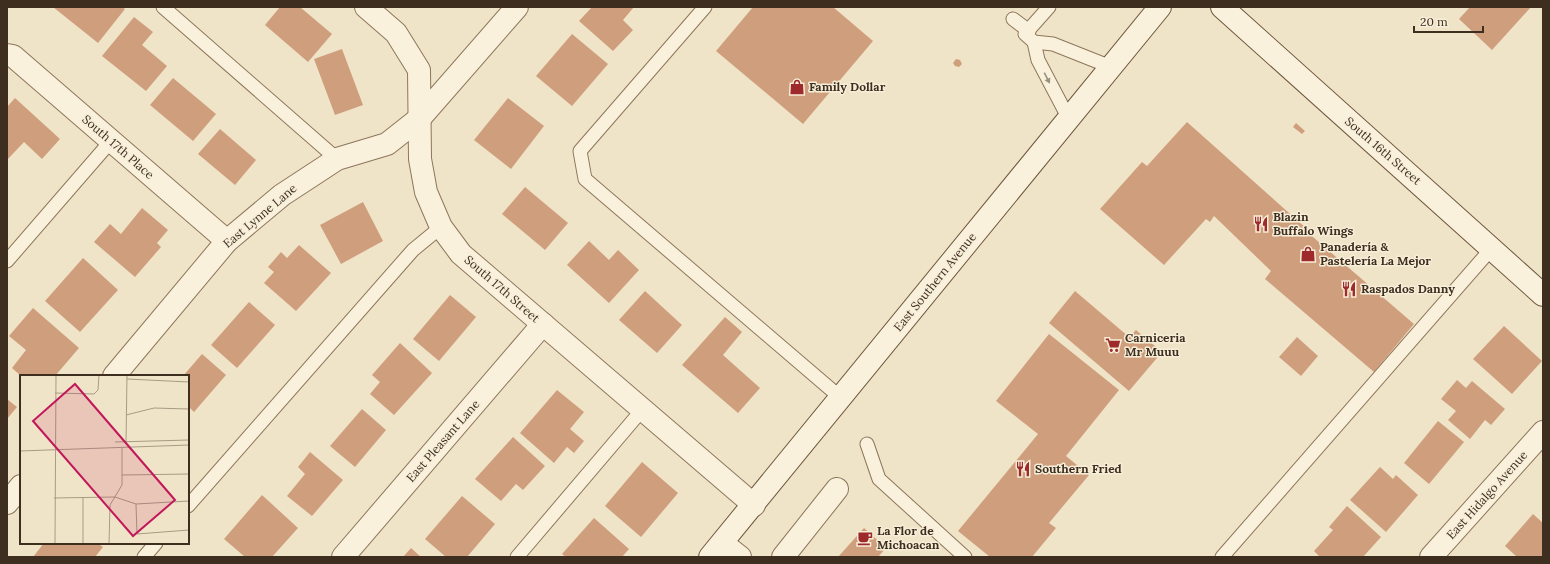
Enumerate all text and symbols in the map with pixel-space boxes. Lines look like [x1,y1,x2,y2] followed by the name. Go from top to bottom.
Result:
[1414,8,1483,34] scale bar
[1420,14,1448,29] text: 20 m
[1044,72,1050,84] one-way arrow
[788,78,806,96] shop icon: Family Dollar
[809,79,886,94] place label: Family Dollar
[79,111,158,182] street label: South 17th Place
[1342,113,1425,188] street label: South 16th Street
[220,180,300,251] street label: East Lynne Lane
[1273,209,1353,238] place label: Blazin Buffalo Wings
[1252,215,1270,233] restaurant icon: Blazin Buffalo Wings
[890,229,979,334] street label: East Southern Avenue
[1320,239,1431,268] place label: Panadería & Pastelería La Mejor
[1299,245,1317,263] shop icon: Panadería & Pastelería La Mejor
[462,252,543,326] street label: South 17th Street
[1340,280,1358,298] restaurant icon: Raspados Danny
[1361,281,1455,296] place label: Raspados Danny
[1125,330,1186,359] place label: Carniceria Mr Muuu
[1104,336,1122,354] supermarket icon: Carniceria Mr Muuu
[20,375,189,544] inset map
[403,396,483,485] street label: East Pleasant Lane
[1443,447,1531,542] street label: East Hidalgo Avenue
[1014,460,1032,478] restaurant icon: Southern Fried
[1035,461,1122,476] place label: Southern Fried
[877,523,940,552] place label: La Flor de Michoacan
[856,529,874,547] cafe icon: La Flor de Michoacan

